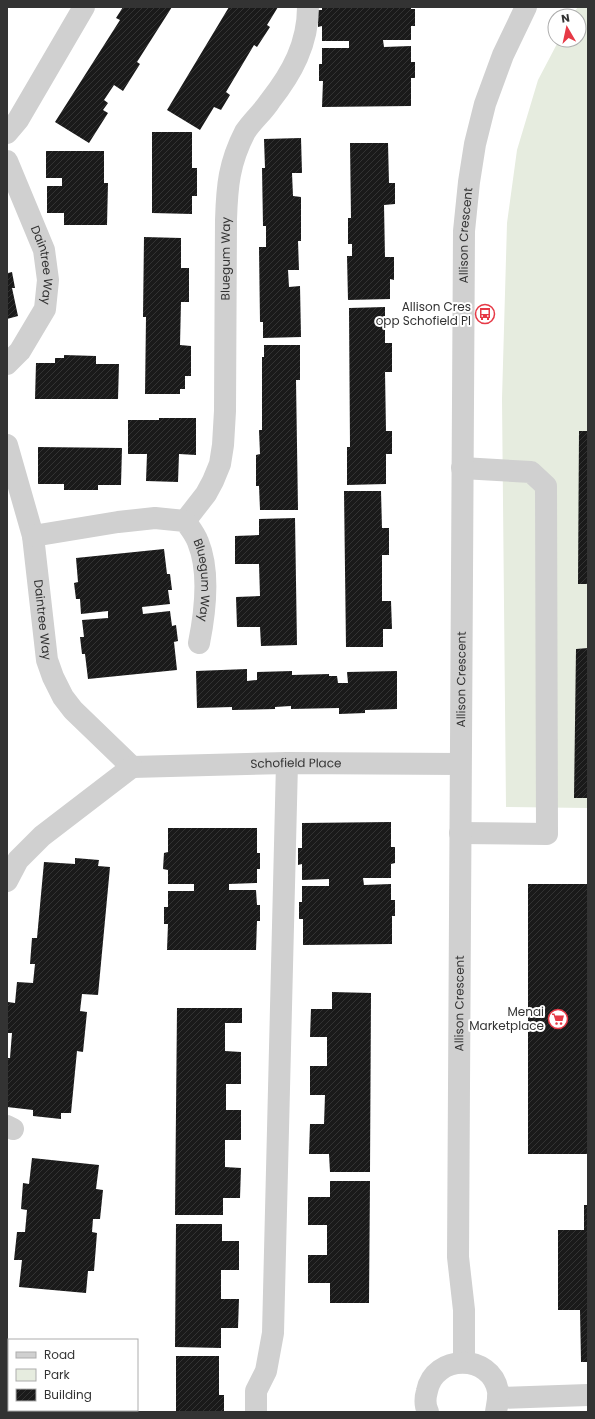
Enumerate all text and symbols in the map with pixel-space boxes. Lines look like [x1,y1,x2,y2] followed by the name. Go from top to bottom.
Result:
[547,8,587,48] north arrow
[560,10,571,27] text: N
[455,187,476,283] street label: Allison Crescent
[217,217,234,300] street label: Bluegum Way
[27,223,57,306] street label: Daintree Way
[376,298,471,329] place label: Allison Cres opp Schofield Pl
[474,303,496,325] bus stop icon: Allison Cres opp Schofield Pl
[189,536,214,623] street label: Bluegum Way
[30,579,56,661] street label: Daintree Way
[452,631,470,727] street label: Allison Crescent
[250,754,342,772] street label: Schofield Place
[450,955,468,1051] street label: Allison Crescent
[469,1003,544,1034] place label: Menai Marketplace
[547,1008,569,1030] supermarket icon: Menai Marketplace
[8,1339,138,1411] legend
[44,1346,75,1363] text: Road
[44,1366,71,1383] text: Park
[44,1386,92,1403] text: Building

